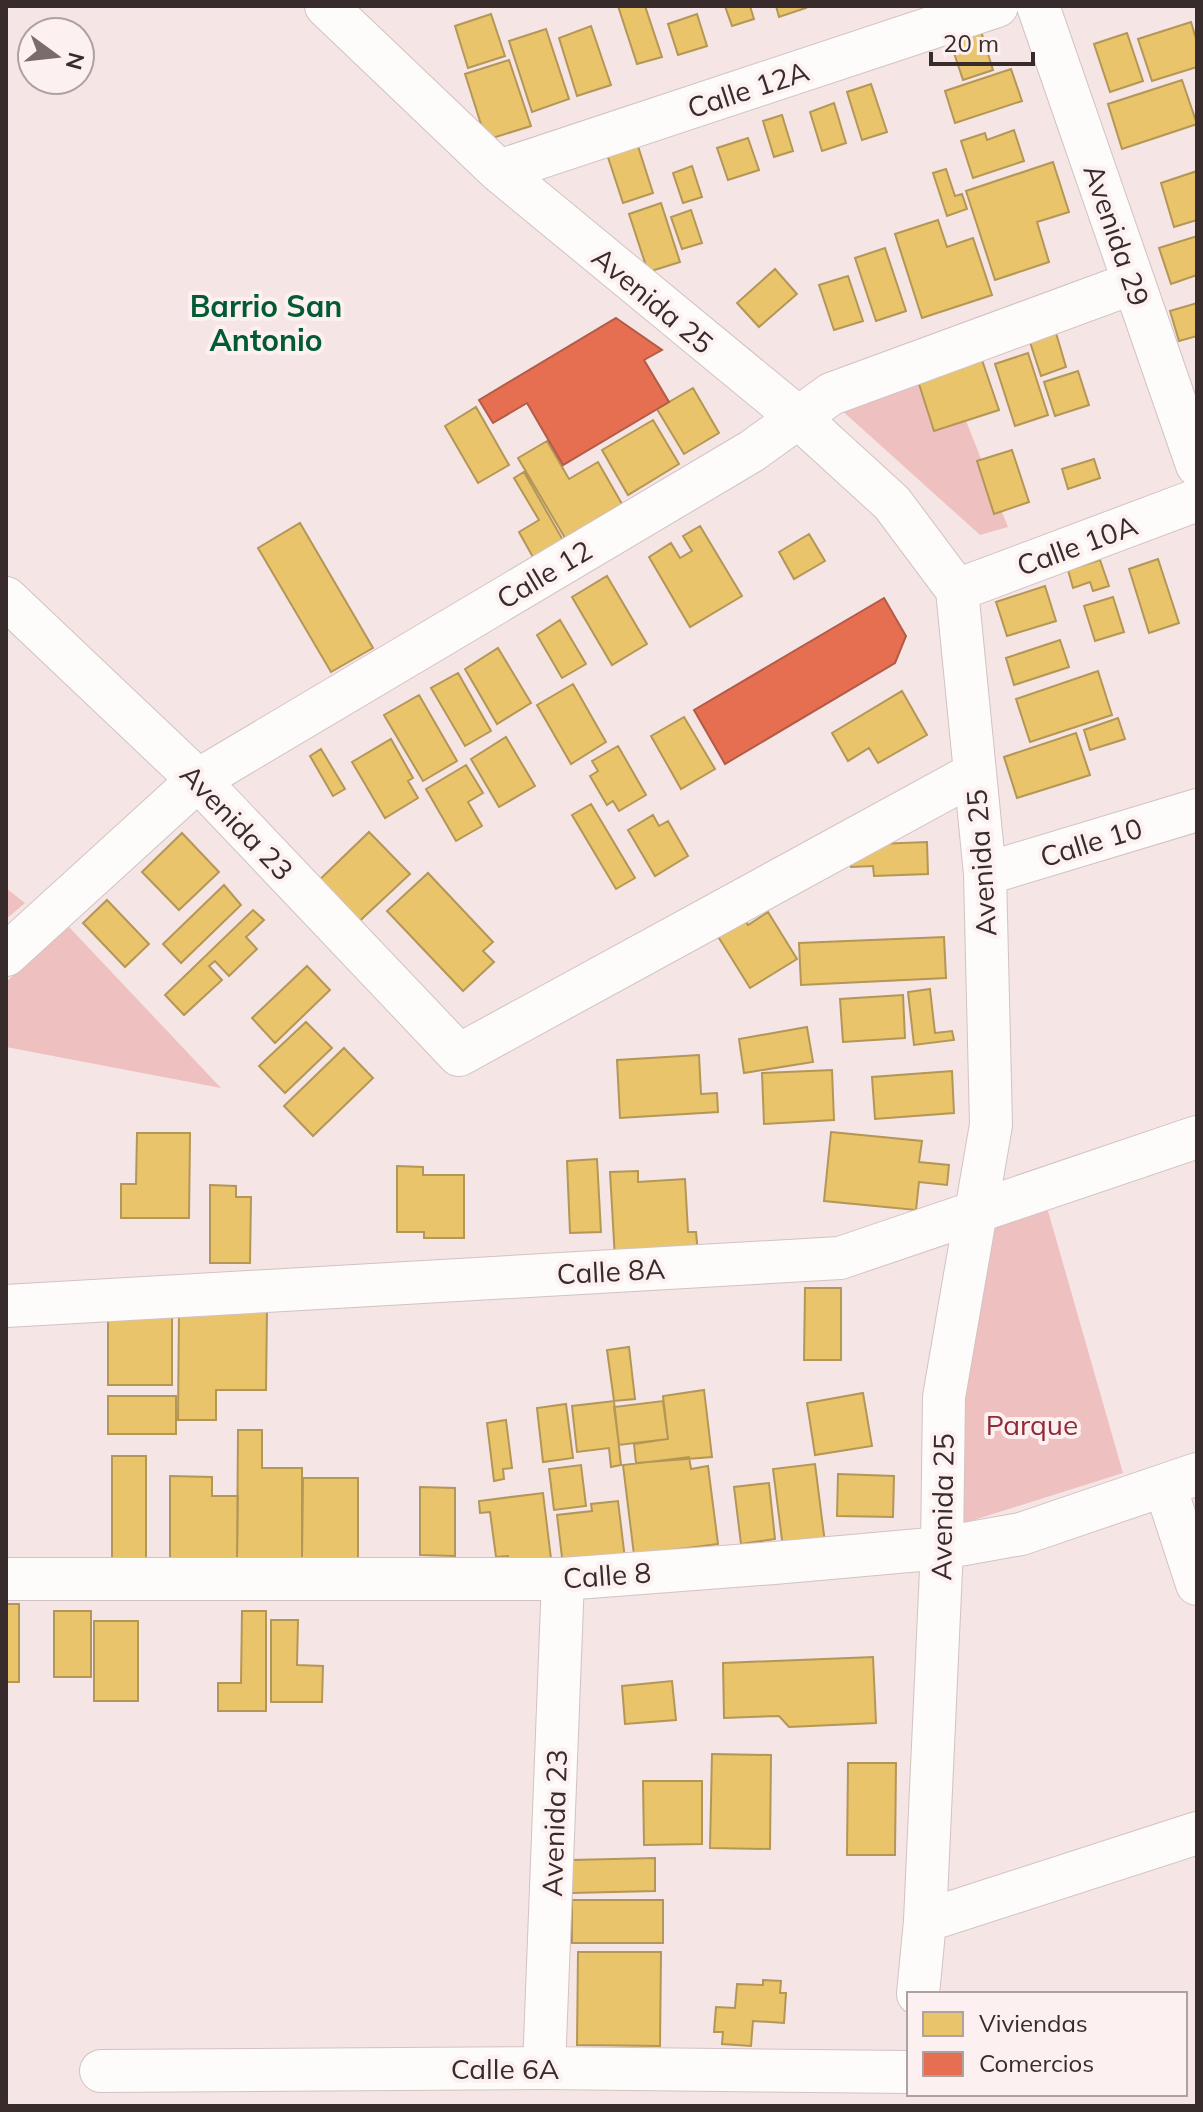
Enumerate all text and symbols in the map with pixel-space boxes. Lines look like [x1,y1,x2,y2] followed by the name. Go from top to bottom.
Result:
[16,16,96,96] north arrow
[931,16,1033,66] scale bar
[943,28,999,58] text: 20 m
[60,50,91,73] text: N
[683,53,814,125] street label: Calle 12A
[1076,160,1158,310] street label: Avenida 29
[585,239,721,361] street label: Avenida 25
[190,287,342,359] district label: Barrio San Antonio
[1012,507,1142,583] street label: Calle 10A
[490,532,598,616] street label: Calle 12
[173,757,301,887] street label: Avenida 23
[958,788,1004,938] street label: Avenida 25
[1036,810,1146,874] street label: Calle 10
[556,1251,667,1291] street label: Calle 8A
[986,1407,1078,1442] park label: Parque
[923,1433,961,1581] street label: Avenida 25
[562,1554,652,1596] street label: Calle 8
[534,1749,574,1897] street label: Avenida 23
[907,1992,1187,2096] legend
[979,2008,1088,2038] text: Viviendas
[979,2048,1094,2078] text: Comercios
[451,2051,560,2086] street label: Calle 6A

